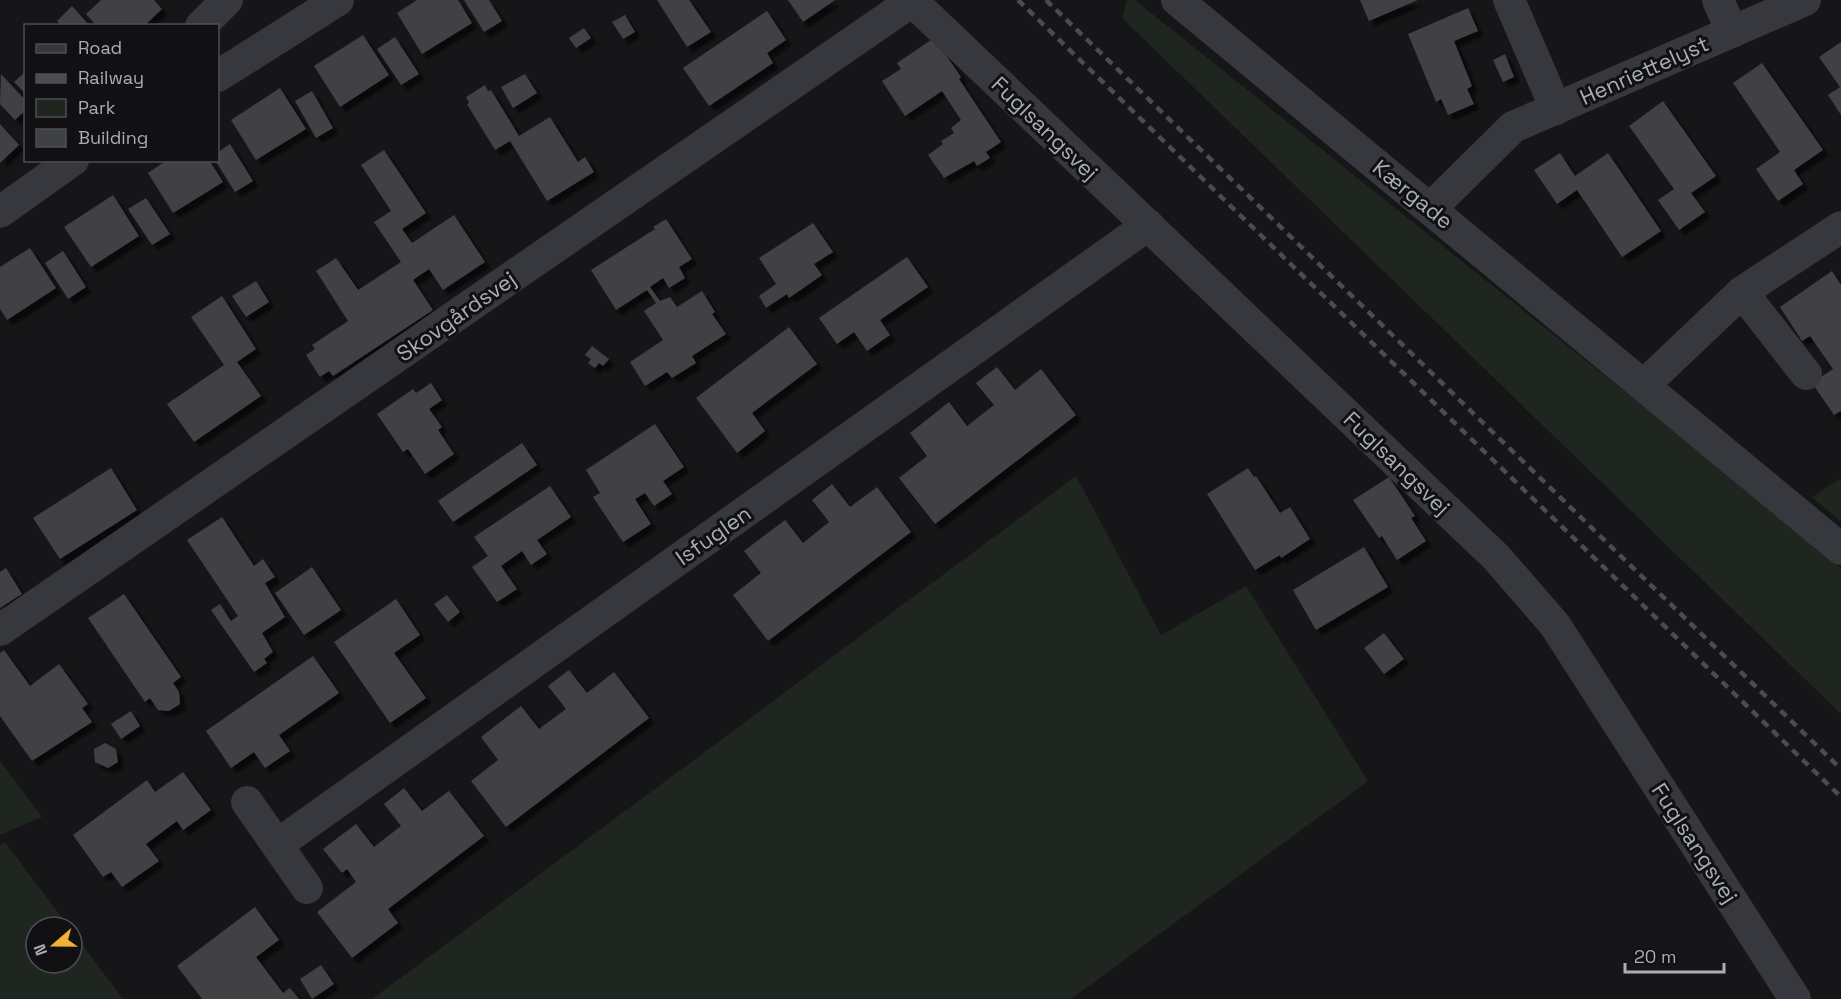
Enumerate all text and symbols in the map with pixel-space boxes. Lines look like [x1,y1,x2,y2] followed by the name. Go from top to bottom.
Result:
[24,24,219,162] legend
[1575,29,1713,111] street label: Henriettelyst
[78,36,122,59] text: Road
[78,66,144,89] text: Railway
[986,70,1104,186] street label: Fuglsangsvej
[78,96,116,119] text: Park
[78,126,148,149] text: Building
[1367,153,1459,235] street label: Kærgade
[391,265,521,367] street label: Skovgårdsvej
[1338,405,1456,521] street label: Fuglsangsvej
[670,499,756,571] street label: Isfuglen
[1646,778,1744,908] street label: Fuglsangsvej
[24,915,84,975] north arrow
[1625,936,1724,974] scale bar
[29,941,52,959] text: N
[1634,945,1677,968] text: 20 m

